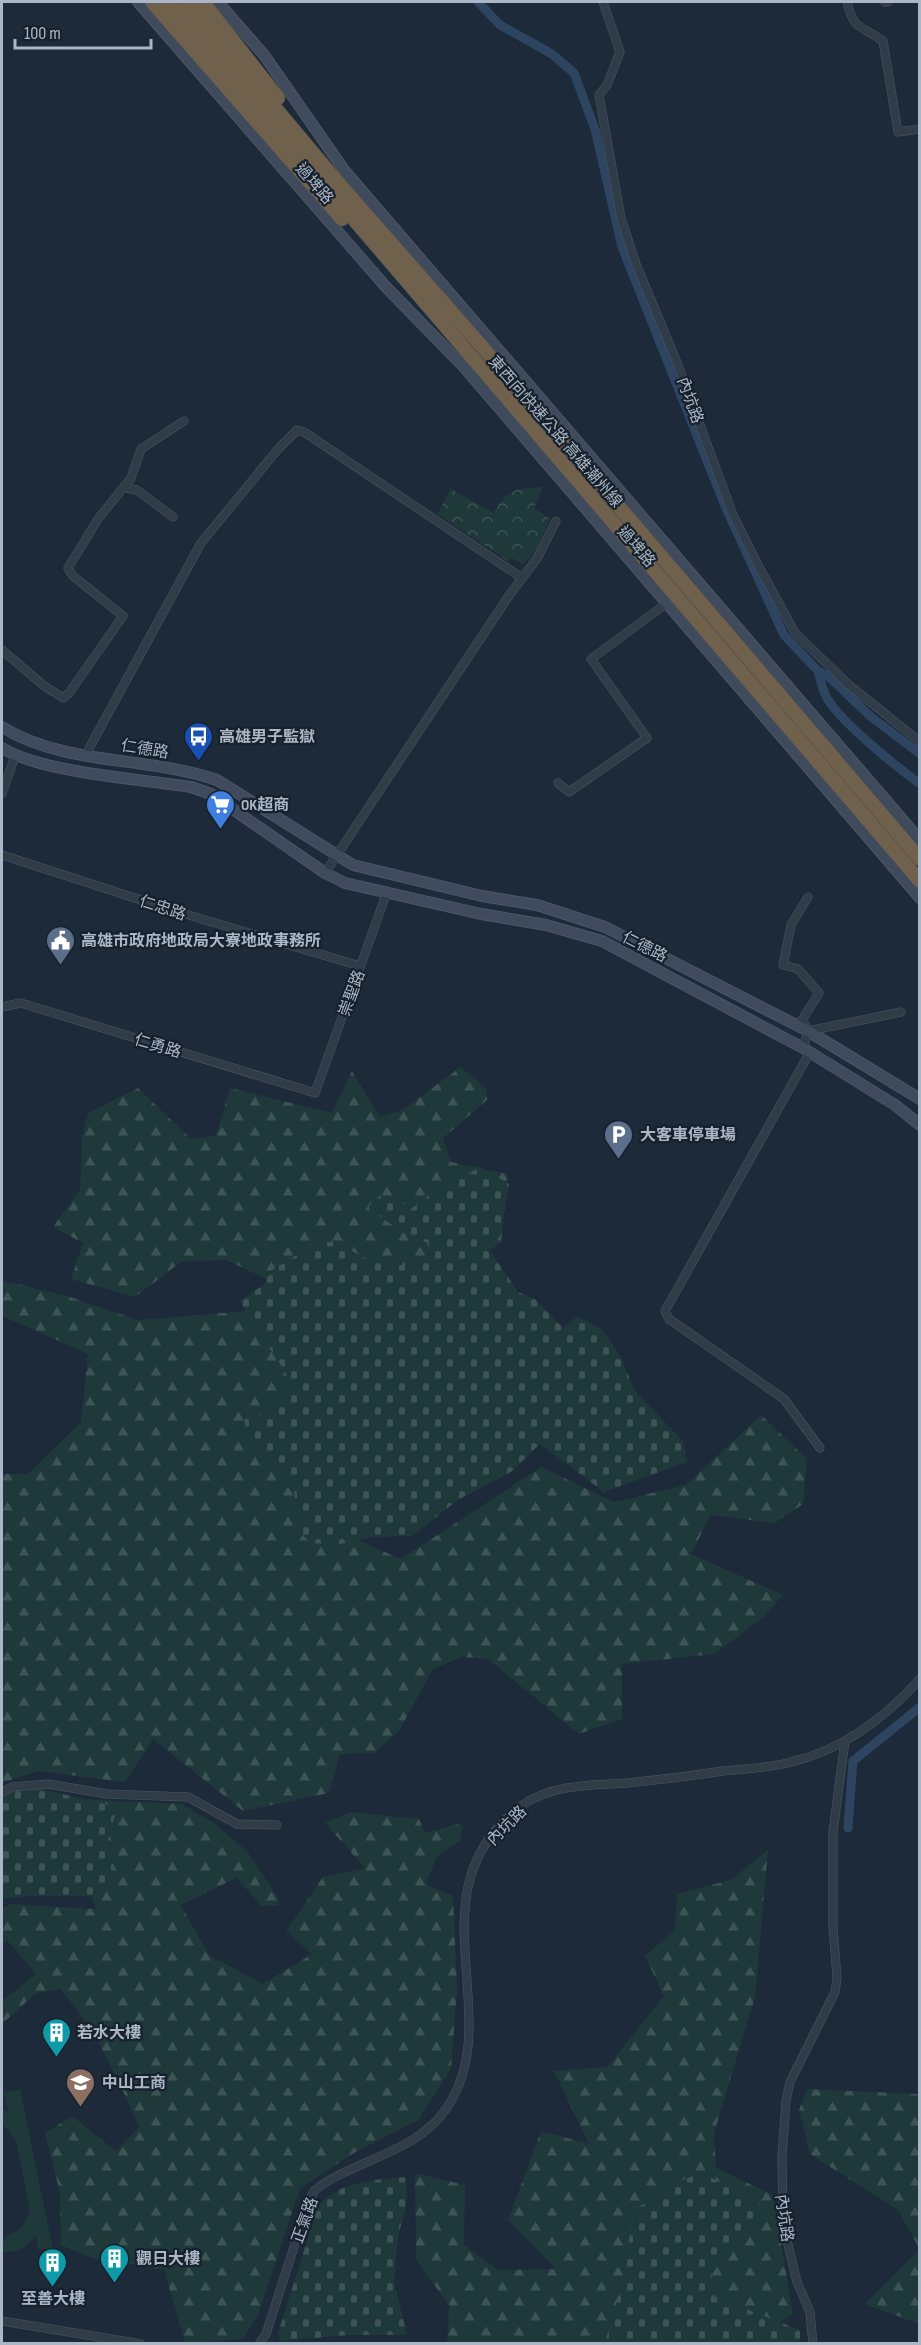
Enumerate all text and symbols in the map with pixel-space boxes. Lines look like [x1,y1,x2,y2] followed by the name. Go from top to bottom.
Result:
[15,12,152,50] scale bar
[24,23,61,44] text: 100 m
[291,160,337,208] street label: 過埤路
[484,352,626,512] street label: 東西向快速公路 高雄潮州線
[672,375,707,426] street label: 內坑路
[613,523,659,571] street label: 過埤路
[182,720,214,762] bus stop icon: 高雄男子監獄
[219,728,315,747] place label: 高雄男子監獄
[120,736,170,763] street label: 仁德路
[204,788,236,830] supermarket icon: OK超商
[241,796,289,815] place label: OK超商
[137,892,188,925] street label: 仁忠路
[44,924,76,966] public building icon: 高雄市政府地政局大寮地政事務所
[619,928,670,967] street label: 仁德路
[81,932,321,951] place label: 高雄市政府地政局大寮地政事務所
[335,968,370,1019] street label: 崇聖路
[132,1030,183,1063] street label: 仁勇路
[603,1118,635,1160] parking icon: 大客車停車場
[640,1126,736,1145] place label: 大客車停車場
[483,1802,531,1850] street label: 內坑路
[40,2016,72,2058] building icon: 若水大樓
[77,2024,141,2043] place label: 若水大樓
[65,2066,97,2108] school or university icon: 中山工商
[102,2074,166,2093] place label: 中山工商
[771,2193,796,2243] street label: 內坑路
[288,2195,323,2246] street label: 正氣路
[99,2242,131,2284] building icon: 觀日大樓
[37,2246,69,2288] building icon: 至善大樓
[136,2250,200,2269] place label: 觀日大樓
[21,2290,85,2309] place label: 至善大樓

